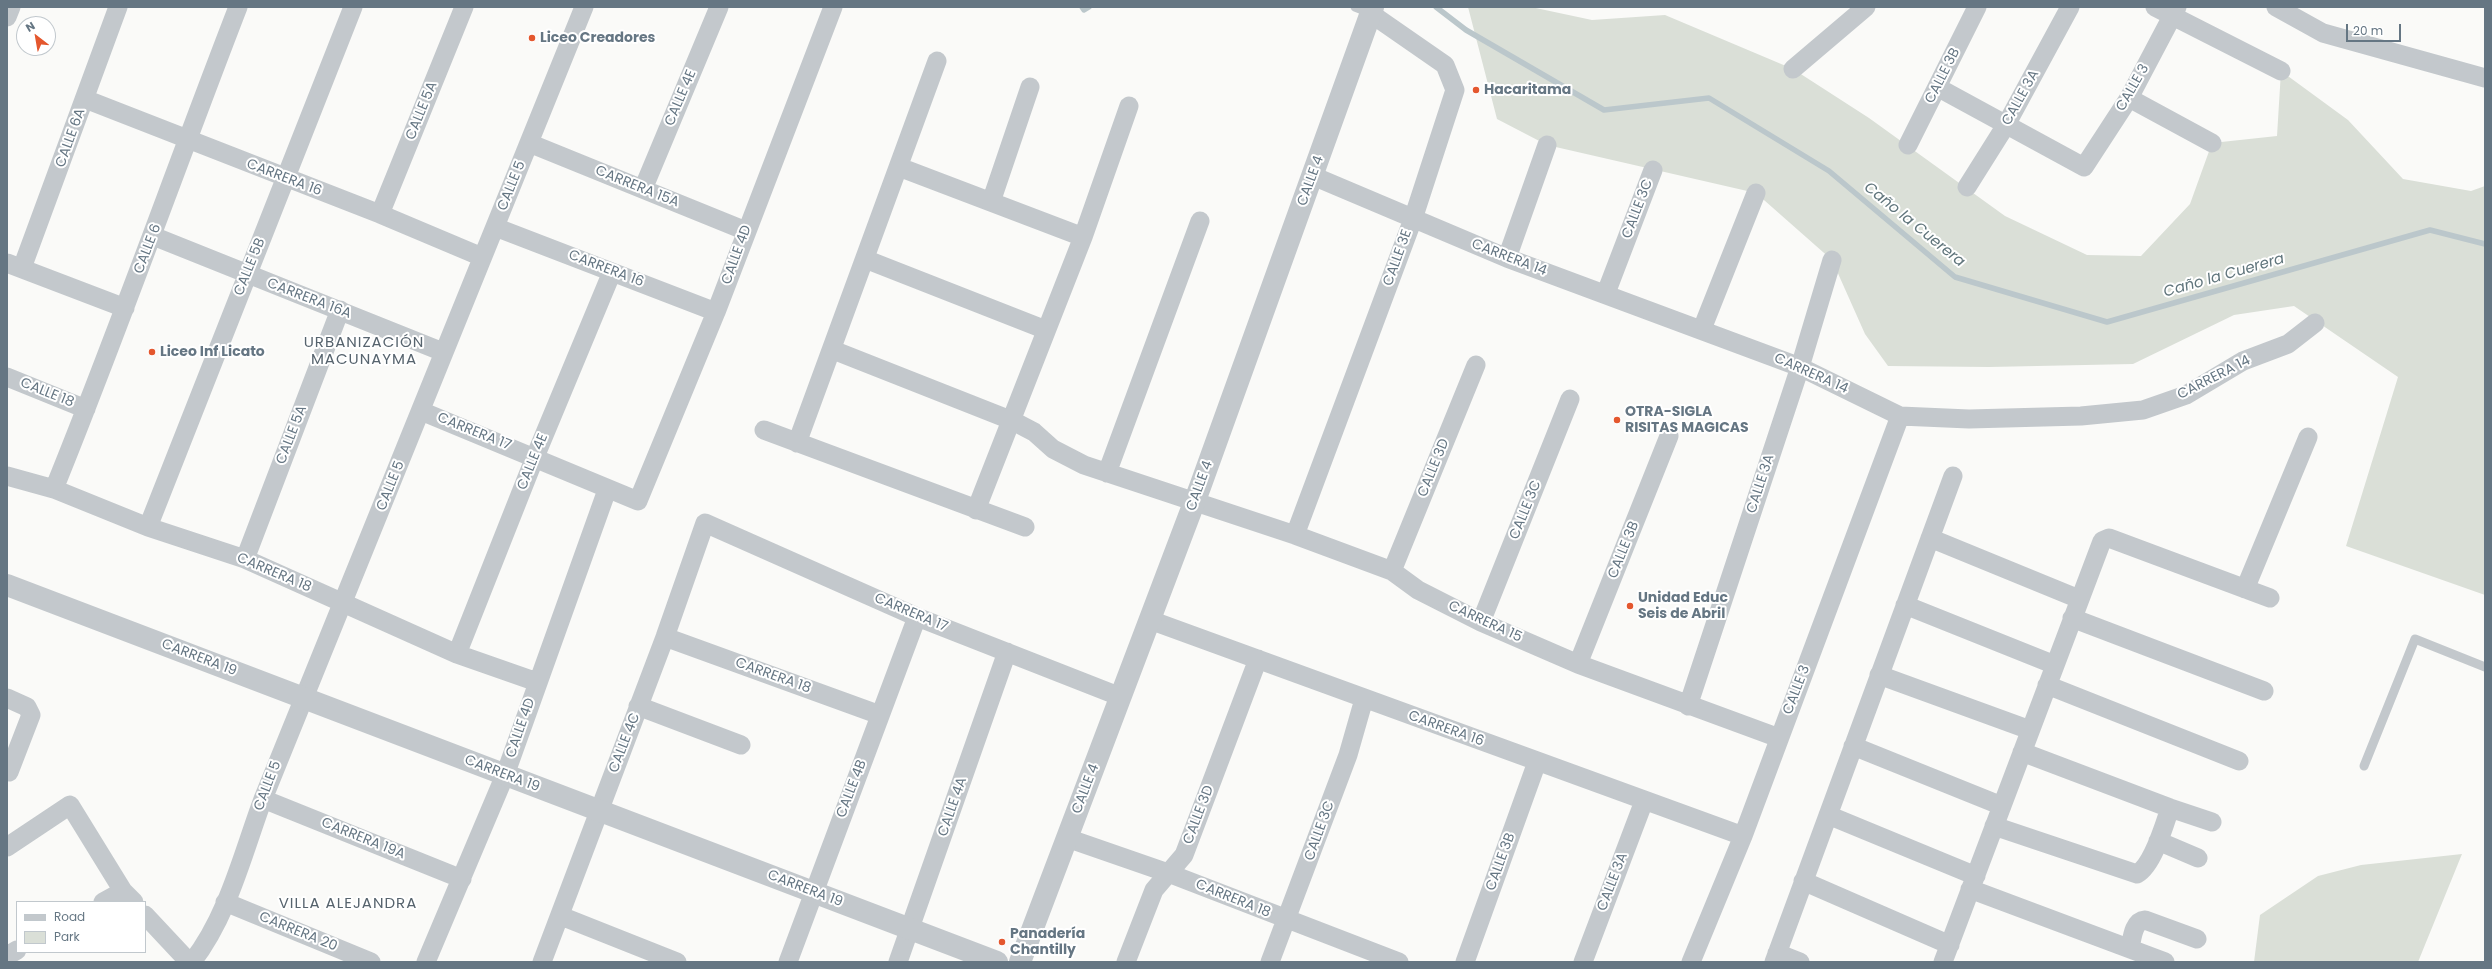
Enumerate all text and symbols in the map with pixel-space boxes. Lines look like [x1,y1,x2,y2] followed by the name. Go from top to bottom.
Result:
[16,16,56,56] north arrow
[2348,16,2403,42] scale bar
[23,18,38,36] text: N
[2353,22,2383,39] text: 20 m
[540,30,655,46] place label: Liceo Creadores
[527,33,537,43] marker: Liceo Creadores
[1922,45,1964,107] street label: CALLE 3B
[2113,61,2153,115] street label: CALLE 3
[662,67,700,129] street label: CALLE 4E
[1999,67,2043,129] street label: CALLE 3A
[403,79,441,143] street label: CALLE 5A
[1484,82,1571,98] place label: Hacaritama
[1471,85,1481,95] marker: Hacaritama
[53,106,89,170] street label: CALLE 6A
[1294,154,1328,208] street label: CALLE 4
[244,156,324,200] street label: CARRERA 16
[494,159,530,213] street label: CALLE 5
[593,163,681,211] street label: CARRERA 15A
[1619,177,1657,241] street label: CALLE 3C
[1860,179,1968,271] water label: Caño la Cuerera
[131,222,165,276] street label: CALLE 6
[719,223,755,287] street label: CALLE 4D
[1380,228,1416,288] street label: CALLE 3E
[231,236,269,298] street label: CALLE 5B
[1469,236,1549,280] street label: CARRERA 14
[566,247,646,291] street label: CARRERA 16
[2162,250,2286,302] water label: Caño la Cuerera
[264,275,354,323] street label: CARRERA 16A
[304,334,424,369] district label: URBANIZACIÓN MACUNAYMA
[160,344,265,360] place label: Liceo Inf Licato
[147,347,157,357] marker: Liceo Inf Licato
[1771,350,1851,398] street label: CARRERA 14
[2175,352,2253,404] street label: CARRERA 14
[18,375,76,411] street label: CALLE 18
[273,403,311,467] street label: CALLE 5A
[1625,404,1749,436] place label: OTRA-SIGLA RISITAS MAGICAS
[435,410,513,454] street label: CARRERA 17
[1612,415,1622,425] marker: OTRA-SIGLA RISITAS MAGICAS
[514,431,552,493] street label: CALLE 4E
[1415,436,1453,500] street label: CALLE 3D
[1744,452,1778,516] street label: CALLE 3A
[373,459,409,513] street label: CALLE 5
[1183,459,1217,513] street label: CALLE 4
[1507,478,1545,542] street label: CALLE 3C
[1605,519,1643,581] street label: CALLE 3B
[234,550,314,596] street label: CARRERA 18
[872,590,950,636] street label: CARRERA 17
[1638,590,1728,622] place label: Unidad Educ Seis de Abril
[1445,598,1525,646] street label: CARRERA 15
[1625,601,1635,611] marker: Unidad Educ Seis de Abril
[159,636,239,680] street label: CARRERA 19
[733,655,813,697] street label: CARRERA 18
[1780,663,1814,717] street label: CALLE 3
[503,696,539,760] street label: CALLE 4D
[1406,708,1486,750] street label: CARRERA 16
[606,711,644,775] street label: CALLE 4C
[462,752,542,796] street label: CARRERA 19
[833,758,871,820] street label: CALLE 4B
[251,759,285,813] street label: CALLE 5
[1069,762,1103,816] street label: CALLE 4
[935,775,971,839] street label: CALLE 4A
[1180,783,1218,847] street label: CALLE 3D
[1301,799,1339,863] street label: CALLE 3C
[319,815,407,863] street label: CARRERA 19A
[1483,831,1519,893] street label: CALLE 3B
[1594,851,1632,913] street label: CALLE 3A
[765,867,845,911] street label: CARRERA 19
[1193,876,1273,922] street label: CARRERA 18
[279,895,417,913] district label: VILLA ALEJANDRA
[16,901,146,953] legend
[54,908,85,925] text: Road
[256,909,340,955] street label: CARRERA 20
[1010,926,1085,958] place label: Panadería Chantilly
[54,928,80,945] text: Park
[997,937,1007,947] marker: Panadería Chantilly

